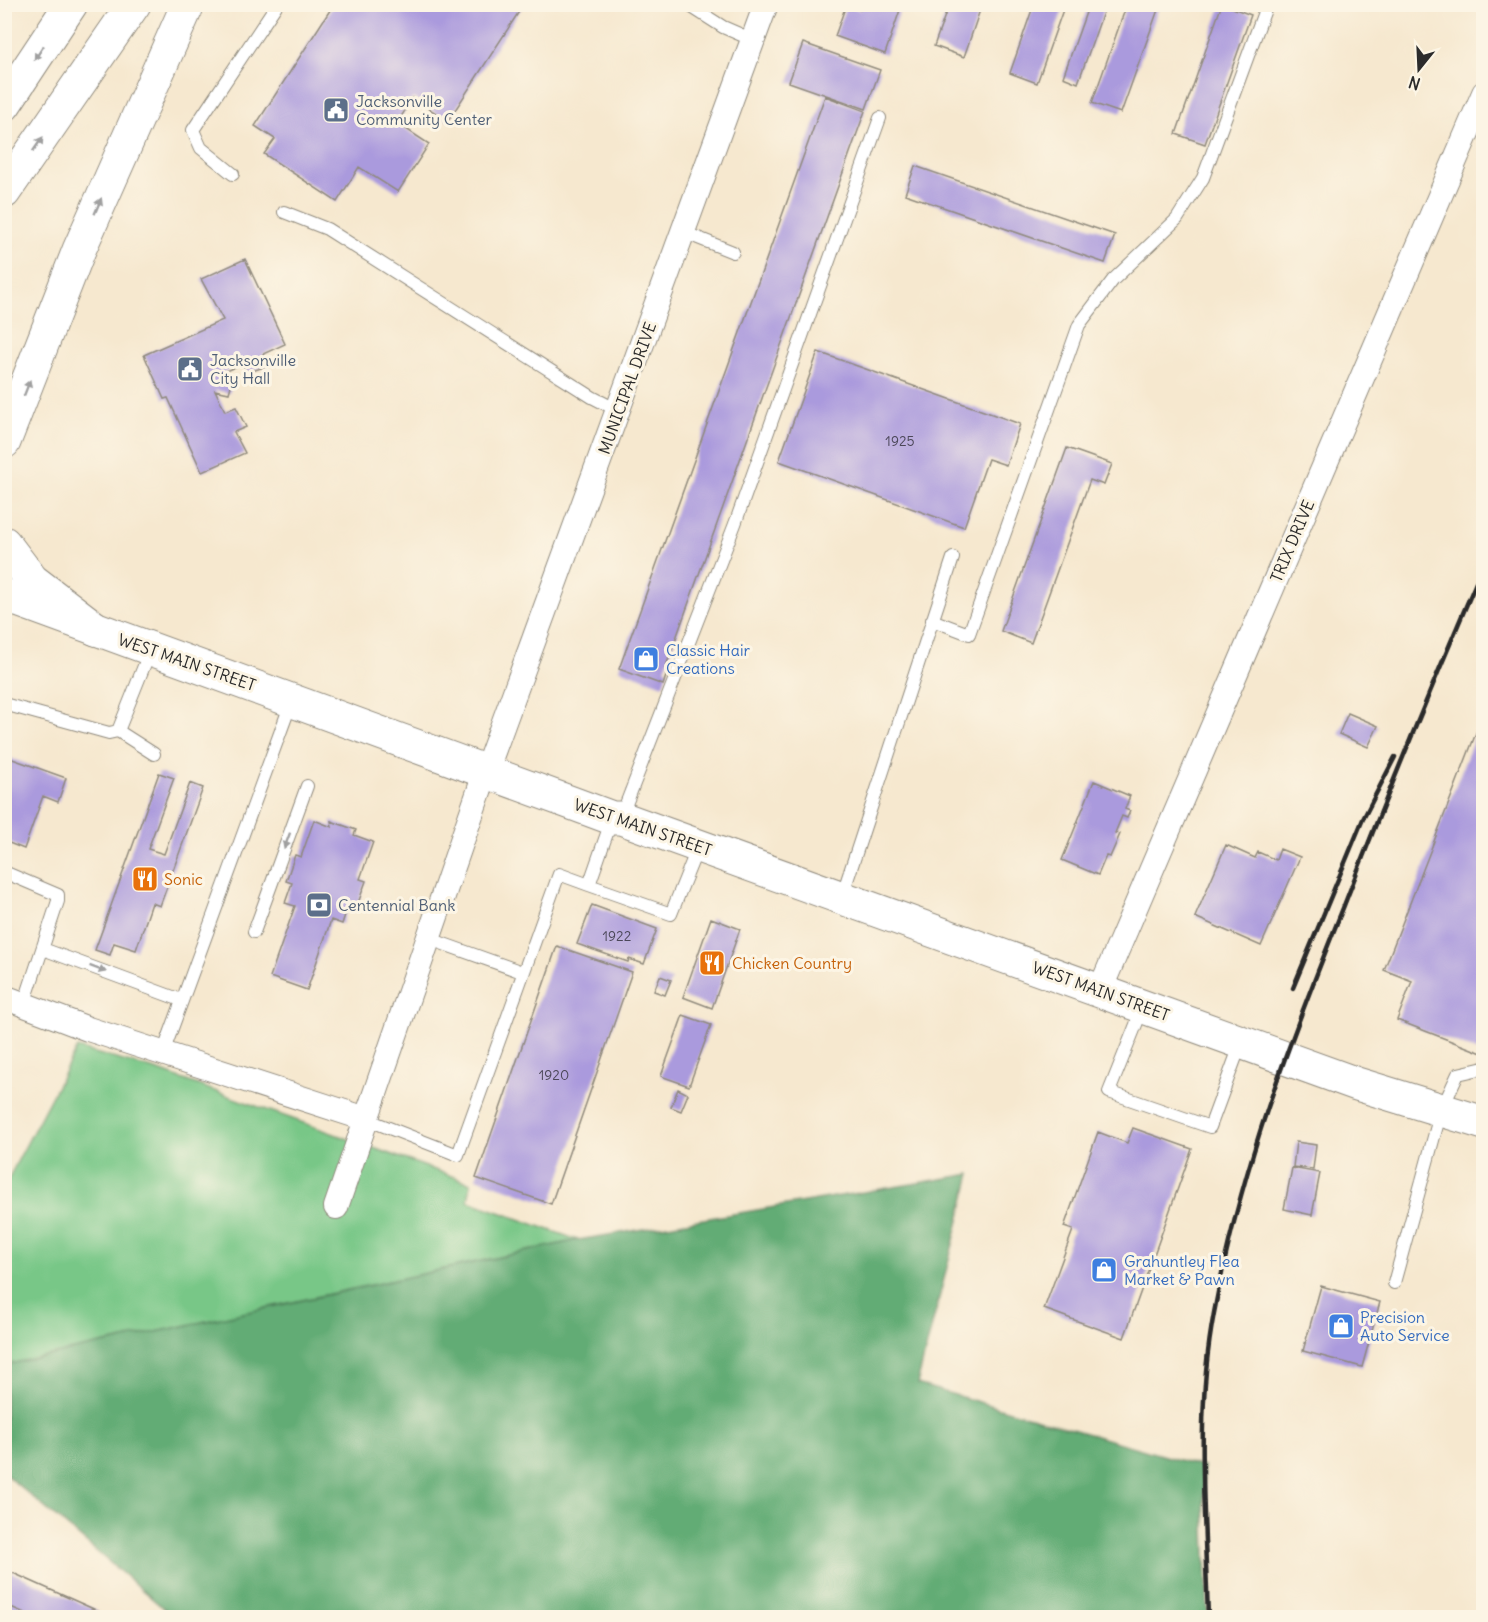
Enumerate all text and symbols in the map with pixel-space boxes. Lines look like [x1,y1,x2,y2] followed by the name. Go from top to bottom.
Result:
[1389,39,1449,99] north arrow
[33,45,44,62] one-way arrow
[1406,72,1423,94] text: N
[356,91,493,129] place label: Jacksonville Community Center
[321,95,351,125] public building icon: Jacksonville Community Center
[32,136,43,152] one-way arrow
[94,197,103,215] one-way arrow
[594,319,660,457] street label: MUNICIPAL DRIVE
[210,350,296,388] place label: Jacksonville City Hall
[175,354,205,384] public building icon: Jacksonville City Hall
[22,378,32,396] one-way arrow
[885,432,915,450] house number: 1925
[1266,497,1318,585] street label: TRIX DRIVE
[115,629,259,695] street label: WEST MAIN STREET
[666,640,751,678] place label: Classic Hair Creations
[631,644,661,674] shop icon: Classic Hair Creations
[571,794,715,860] street label: WEST MAIN STREET
[282,832,291,850] one-way arrow
[130,864,160,894] restaurant icon: Sonic
[164,869,203,889] place label: Sonic
[304,890,334,920] bank icon: Centennial Bank
[338,895,455,915] place label: Centennial Bank
[603,927,632,945] house number: 1922
[697,948,727,978] restaurant icon: Chicken Country
[732,953,852,973] place label: Chicken Country
[1030,957,1172,1025] street label: WEST MAIN STREET
[89,965,107,975] one-way arrow
[539,1066,569,1084] house number: 1920
[1124,1251,1240,1289] place label: Grahuntley Flea Market & Pawn
[1089,1255,1119,1285] shop icon: Grahuntley Flea Market & Pawn
[1360,1307,1450,1345] place label: Precision Auto Service
[1326,1311,1356,1341] shop icon: Precision Auto Service

